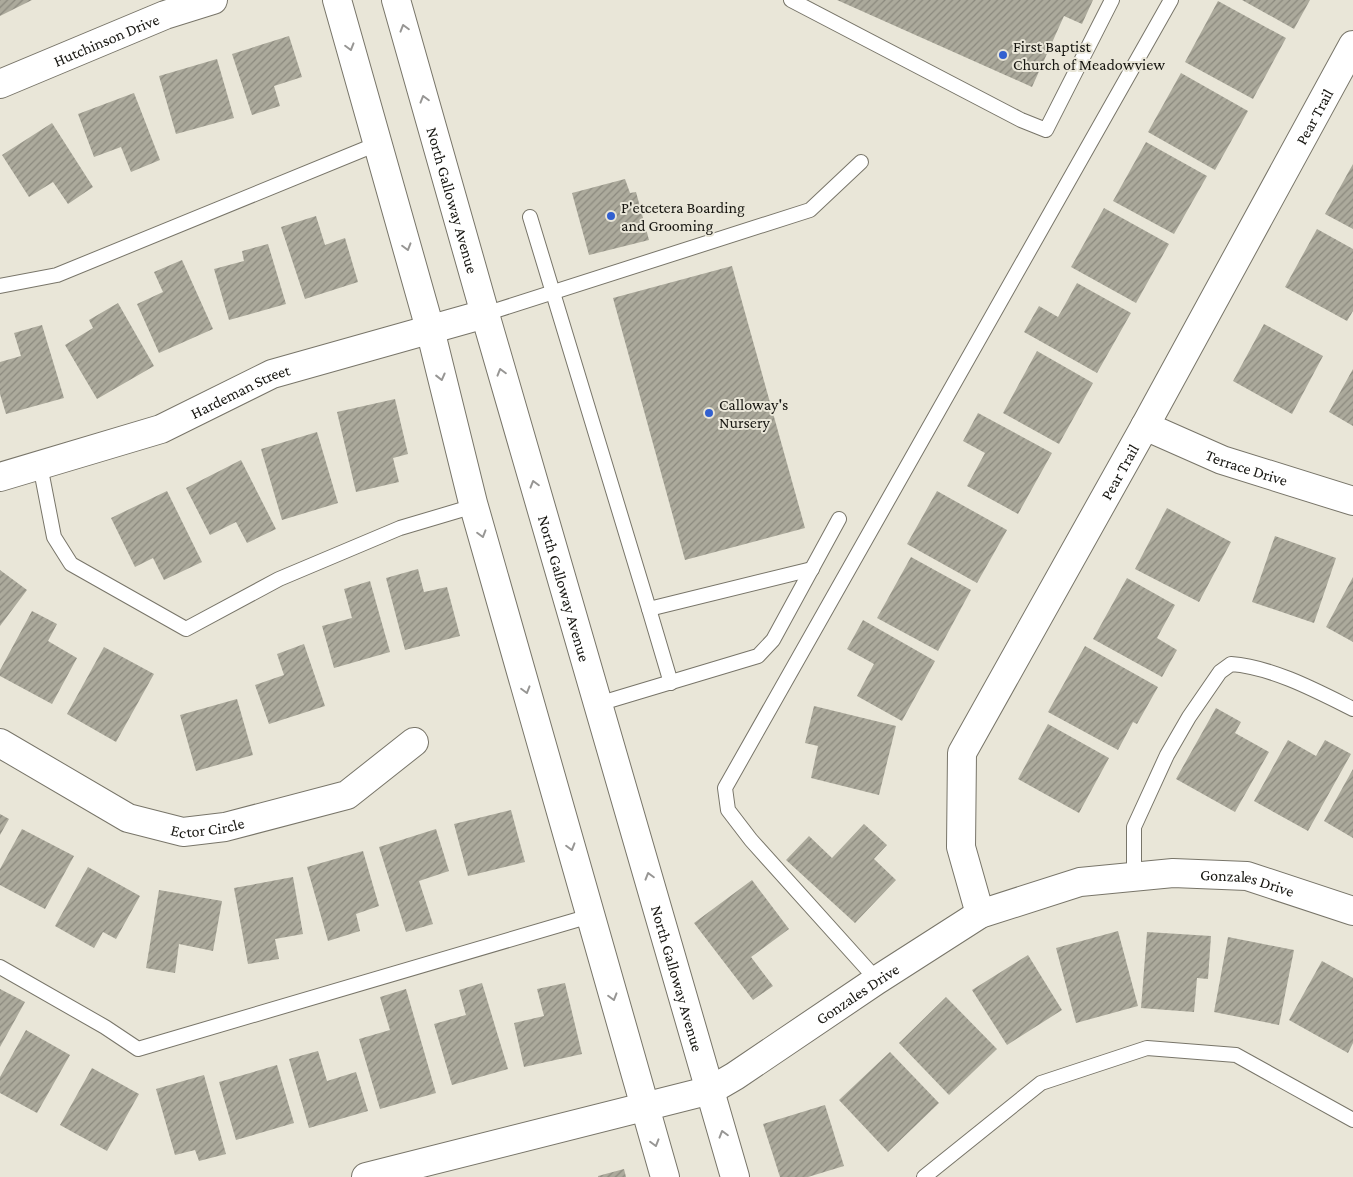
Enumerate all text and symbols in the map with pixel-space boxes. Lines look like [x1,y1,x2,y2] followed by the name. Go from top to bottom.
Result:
[51,11,162,70] street label: Hutchinson Drive
[399,24,409,32] one-way arrow
[1013,38,1165,73] place label: First Baptist Church of Meadowview
[345,42,355,51] one-way arrow
[997,49,1009,61] marker: First Baptist Church of Meadowview
[1292,86,1336,147] street label: Pear Trail
[419,95,429,103] one-way arrow
[423,125,481,275] street label: North Galloway Avenue
[621,199,745,235] place label: P'etcetera Boarding and Grooming
[605,210,617,222] marker: P'etcetera Boarding and Grooming
[401,243,411,251] one-way arrow
[188,361,293,422] street label: Hardeman Street
[497,368,507,376] one-way arrow
[436,372,446,380] one-way arrow
[719,396,788,432] place label: Calloway's Nursery
[703,407,715,419] marker: Calloway's Nursery
[1098,441,1142,503] street label: Pear Trail
[1203,446,1290,489] street label: Terrace Drive
[530,481,540,489] one-way arrow
[535,513,593,664] street label: North Galloway Avenue
[476,529,486,538] one-way arrow
[521,686,531,694] one-way arrow
[169,814,246,842] street label: Ector Circle
[565,842,575,850] one-way arrow
[1200,866,1296,900] street label: Gonzales Drive
[644,872,654,880] one-way arrow
[648,903,706,1053] street label: North Galloway Avenue
[813,960,902,1028] street label: Gonzales Drive
[608,992,618,1000] one-way arrow
[719,1130,729,1138] one-way arrow
[649,1138,659,1146] one-way arrow

